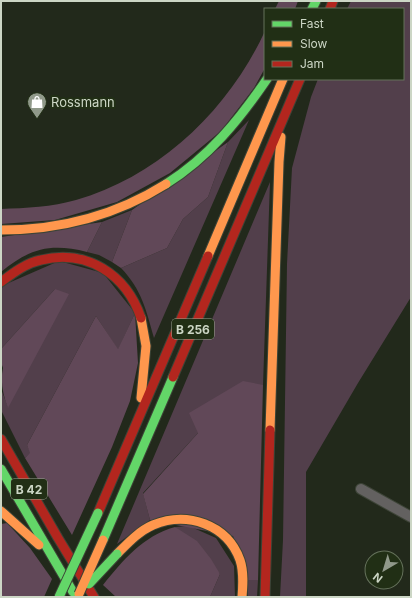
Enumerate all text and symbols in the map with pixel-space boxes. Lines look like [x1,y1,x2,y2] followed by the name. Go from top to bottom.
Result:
[264,8,404,80] legend
[300,16,324,31] text: Fast
[300,36,328,51] text: Slow
[300,56,324,71] text: Jam
[26,91,48,119] shop icon: Rossmann
[51,94,115,110] place label: Rossmann
[172,319,214,339] road number: B 256
[11,479,47,499] road number: B 42
[364,550,404,590] north arrow
[370,570,385,586] text: N

